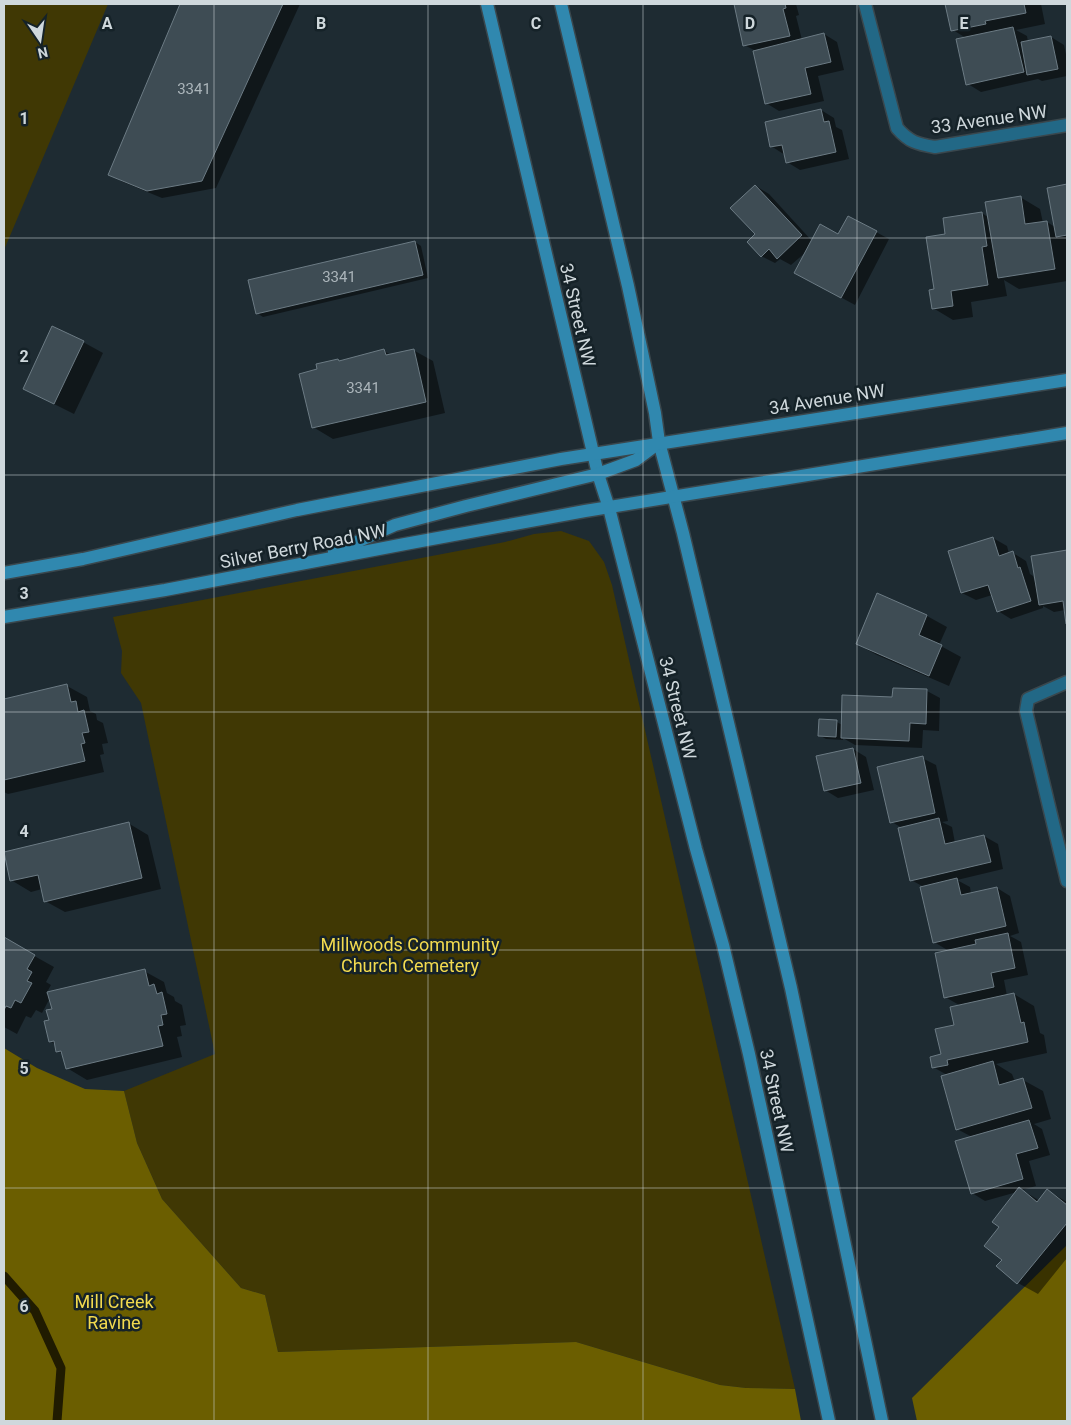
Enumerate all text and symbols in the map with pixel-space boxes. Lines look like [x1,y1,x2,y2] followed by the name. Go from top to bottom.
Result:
[102,14,113,33] text: A
[316,14,326,33] text: B
[531,14,541,33] text: C
[745,14,755,33] text: D
[960,14,969,33] text: E
[15,15,65,65] north arrow
[36,44,50,62] text: N
[177,80,211,98] house number: 3341
[930,100,1048,138] street label: 33 Avenue NW
[19,109,29,128] text: 1
[556,261,600,369] street label: 34 Street NW
[322,268,356,286] house number: 3341
[19,347,29,366] text: 2
[346,379,380,397] house number: 3341
[768,379,886,419] street label: 34 Avenue NW
[218,520,388,572] street label: Silver Berry Road NW
[19,584,29,603] text: 3
[655,654,701,762] street label: 34 Street NW
[19,822,29,841] text: 4
[320,934,500,976] park label: Millwoods Community Church Cemetery
[756,1047,798,1155] street label: 34 Street NW
[19,1059,29,1078] text: 5
[74,1291,154,1333] park label: Mill Creek Ravine
[19,1297,29,1316] text: 6

